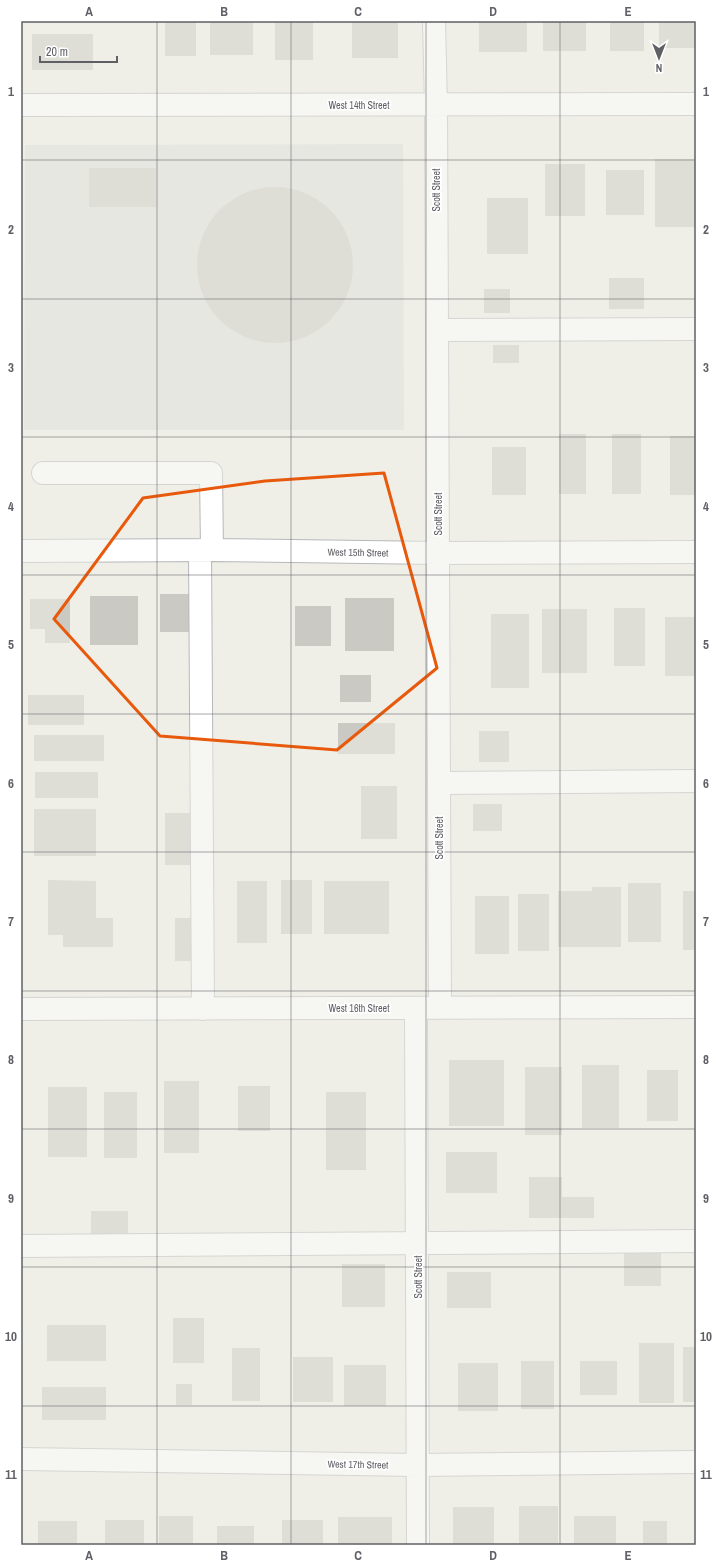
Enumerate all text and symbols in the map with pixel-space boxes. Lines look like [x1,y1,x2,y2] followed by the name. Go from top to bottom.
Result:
[85,3,93,20] text: A
[220,3,228,20] text: B
[354,3,362,20] text: C
[489,3,497,20] text: D
[624,3,632,20] text: E
[40,38,117,64] scale bar
[639,38,679,78] north arrow
[46,44,68,60] text: 20 m
[656,61,662,75] text: N
[8,83,14,100] text: 1
[703,83,709,100] text: 1
[329,99,390,112] street label: West 14th Street
[430,168,443,211] street label: Scott Street
[8,221,14,238] text: 2
[703,221,709,238] text: 2
[8,359,14,376] text: 3
[703,359,709,376] text: 3
[432,492,445,535] street label: Scott Street
[8,498,14,515] text: 4
[703,498,709,515] text: 4
[327,545,389,560] street label: West 15th Street
[8,636,14,653] text: 5
[703,636,709,653] text: 5
[8,775,14,792] text: 6
[703,775,709,792] text: 6
[433,816,446,859] street label: Scott Street
[8,913,14,930] text: 7
[703,913,709,930] text: 7
[329,1002,390,1015] street label: West 16th Street
[8,1051,14,1068] text: 8
[703,1051,709,1068] text: 8
[8,1190,14,1207] text: 9
[703,1190,709,1207] text: 9
[412,1255,425,1298] street label: Scott Street
[5,1328,17,1345] text: 10
[700,1328,712,1345] text: 10
[327,1457,389,1472] street label: West 17th Street
[5,1466,17,1483] text: 11
[700,1466,712,1483] text: 11
[85,1547,93,1564] text: A
[220,1547,228,1564] text: B
[354,1547,362,1564] text: C
[489,1547,497,1564] text: D
[624,1547,632,1564] text: E

